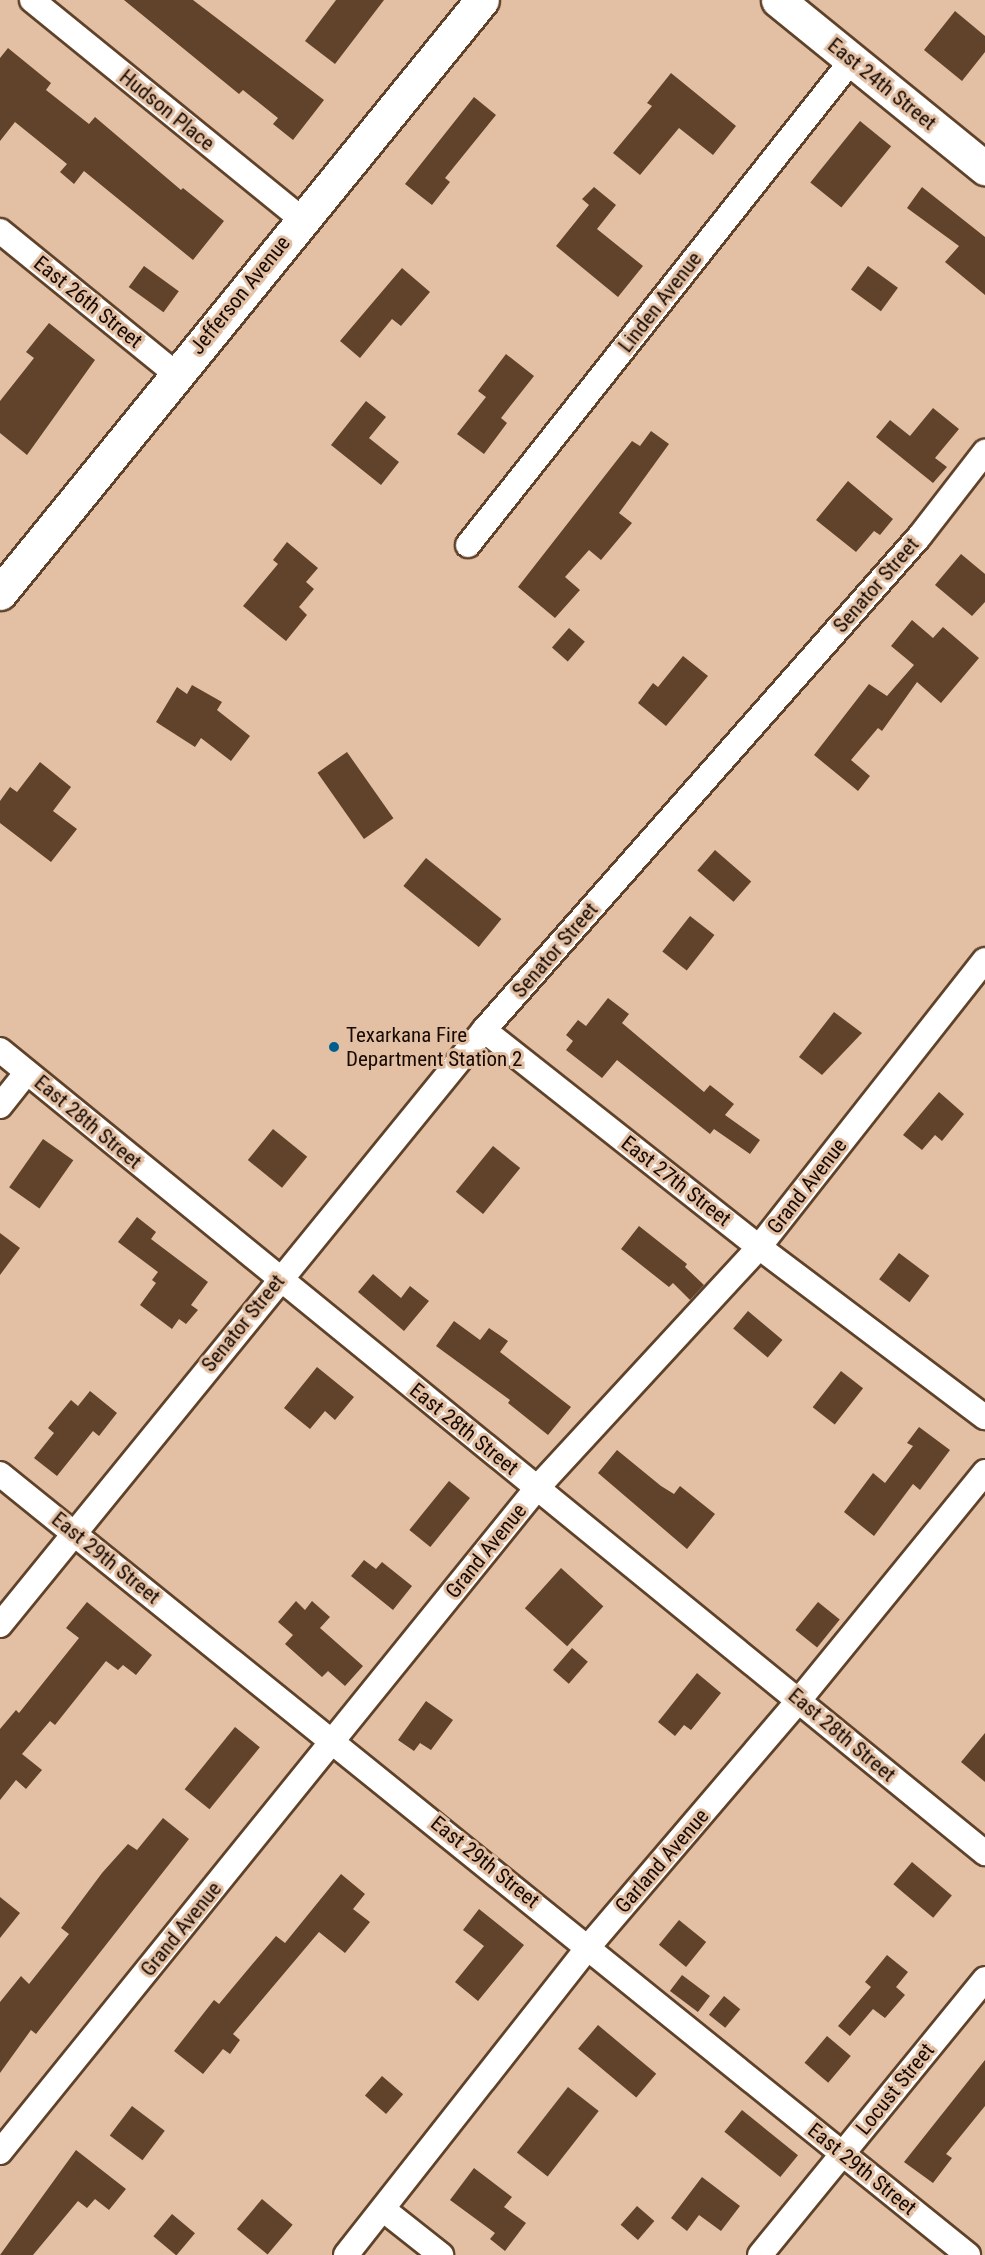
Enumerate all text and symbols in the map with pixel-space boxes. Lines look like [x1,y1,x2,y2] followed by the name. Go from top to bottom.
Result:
[823,33,941,135] street label: East 24th Street
[114,64,220,156] street label: Hudson Place
[185,231,295,359] street label: Jefferson Avenue
[613,247,707,357] street label: Linden Avenue
[29,251,147,353] street label: East 26th Street
[828,532,924,638] street label: Senator Street
[507,897,603,1003] street label: Senator Street
[346,1022,522,1072] place label: Texarkana Fire Department Station 2
[327,1040,341,1054] marker: Texarkana Fire Department Station 2
[29,1070,147,1174] street label: East 28th Street
[616,1130,736,1232] street label: East 27th Street
[762,1133,852,1239] street label: Grand Avenue
[196,1269,290,1377] street label: Senator Street
[405,1378,523,1480] street label: East 28th Street
[440,1499,532,1603] street label: Grand Avenue
[47,1507,165,1609] street label: East 29th Street
[783,1683,901,1787] street label: East 28th Street
[610,1804,714,1918] street label: Garland Avenue
[426,1811,544,1913] street label: East 29th Street
[135,1877,227,1981] street label: Grand Avenue
[851,2038,939,2140] street label: Locust Street
[803,2118,921,2220] street label: East 29th Street

